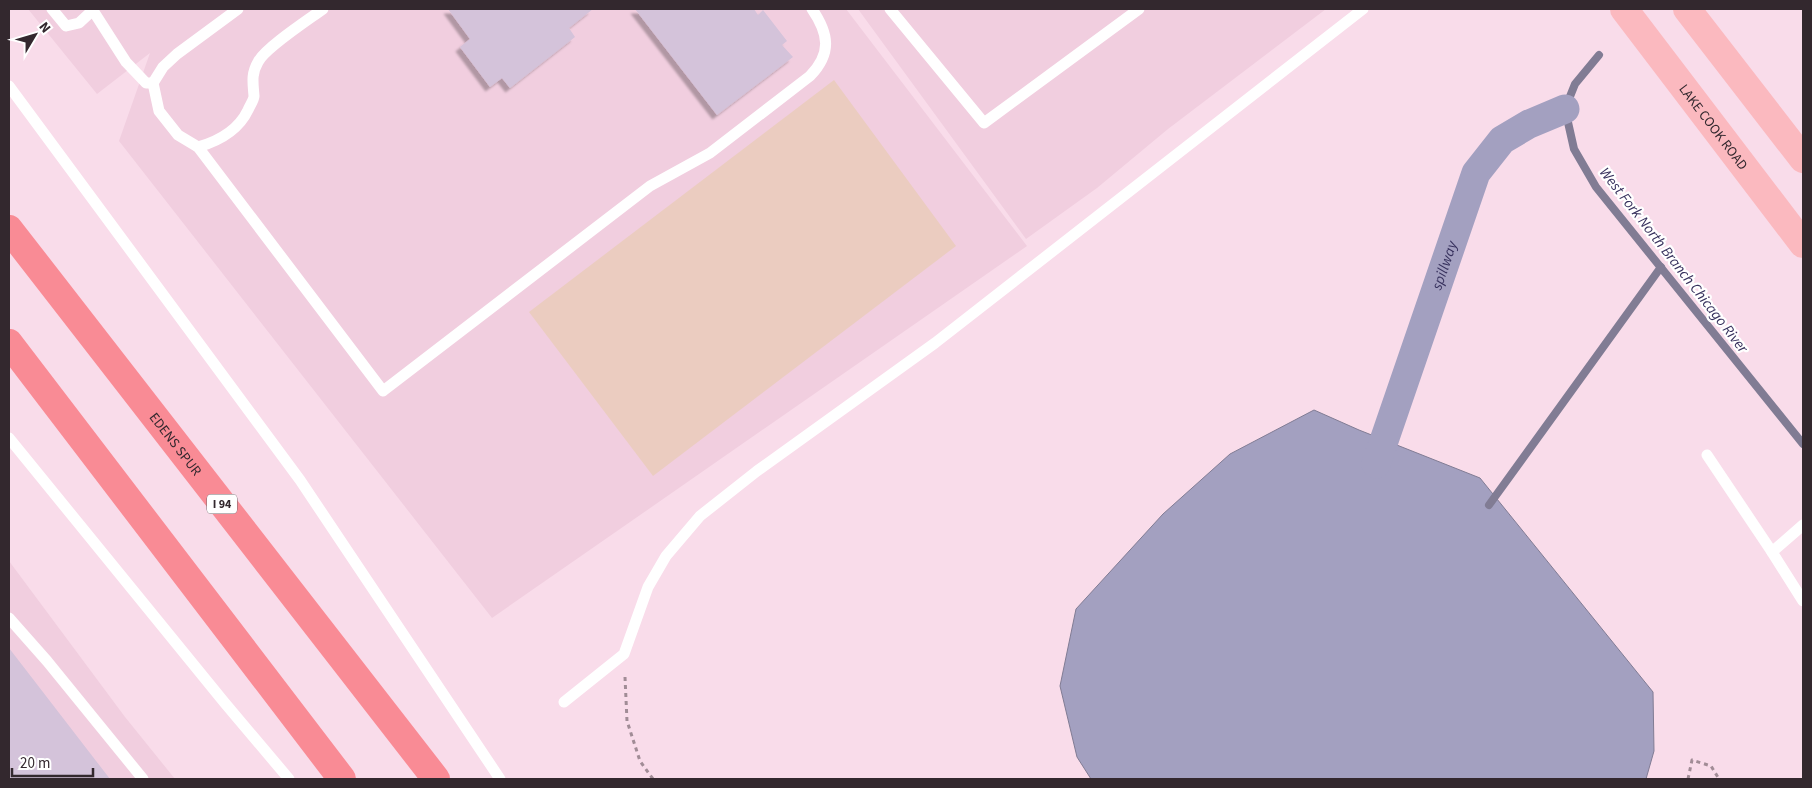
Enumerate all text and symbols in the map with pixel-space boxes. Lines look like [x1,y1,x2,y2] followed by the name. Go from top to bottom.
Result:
[10,10,60,60] north arrow
[34,18,55,37] text: N
[1674,80,1752,174] street label: LAKE COOK ROAD
[1594,163,1753,358] water label: West Fork North Branch Chicago River
[1426,237,1463,294] water label: spillway
[144,409,206,480] street label: EDENS SPUR
[207,494,237,514] road number: I 94
[12,746,94,778] scale bar
[20,753,50,774] text: 20 m

